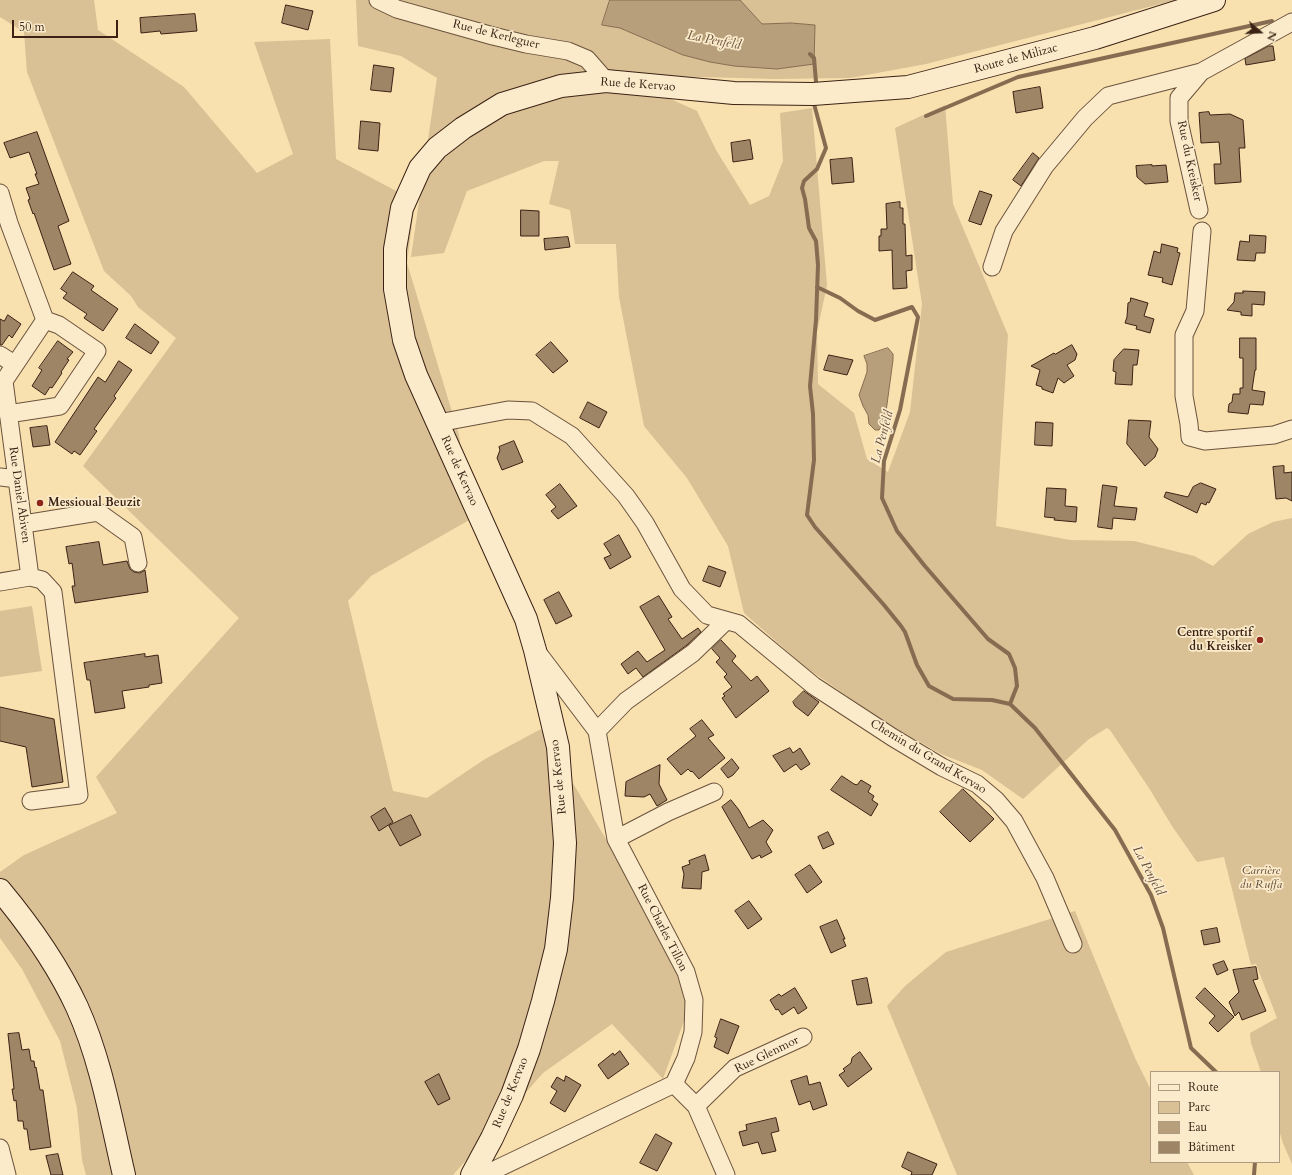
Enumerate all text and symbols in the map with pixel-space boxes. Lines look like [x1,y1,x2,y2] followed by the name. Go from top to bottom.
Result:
[14,12,120,38] scale bar
[1240,12,1280,52] north arrow
[451,17,541,53] street label: Rue de Kerleguer
[19,19,45,35] text: 50 m
[686,28,742,54] water label: La Penfeld
[1263,29,1280,43] text: N
[973,41,1059,77] street label: Route de Milizac
[600,75,676,95] street label: Rue de Kervao
[1173,119,1205,203] street label: Rue du Kreisker
[868,409,898,465] water label: La Penfeld
[437,434,481,508] street label: Rue de Kervao
[5,446,33,544] street label: Rue Daniel Abiven
[48,496,141,510] place label: Messioual Beuzit
[35,498,45,508] marker: Messioual Beuzit
[1177,626,1252,654] place label: Centre sportif du Kreisker
[1255,635,1265,645] marker: Centre sportif du Kreisker
[867,717,989,797] street label: Chemin du Grand Kervao
[548,739,570,815] street label: Rue de Kervao
[1128,843,1168,899] water label: La Penfeld
[1240,864,1282,892] park label: Carrière du Ruffa
[634,882,690,974] street label: Rue Charles Tillon
[733,1033,801,1077] street label: Rue Glenmor
[490,1055,532,1131] street label: Rue de Kervao
[1150,1071,1280,1163] legend
[1188,1079,1219,1095] text: Route
[1188,1099,1210,1115] text: Parc
[1188,1119,1207,1135] text: Eau
[1188,1139,1235,1155] text: Bâtiment

